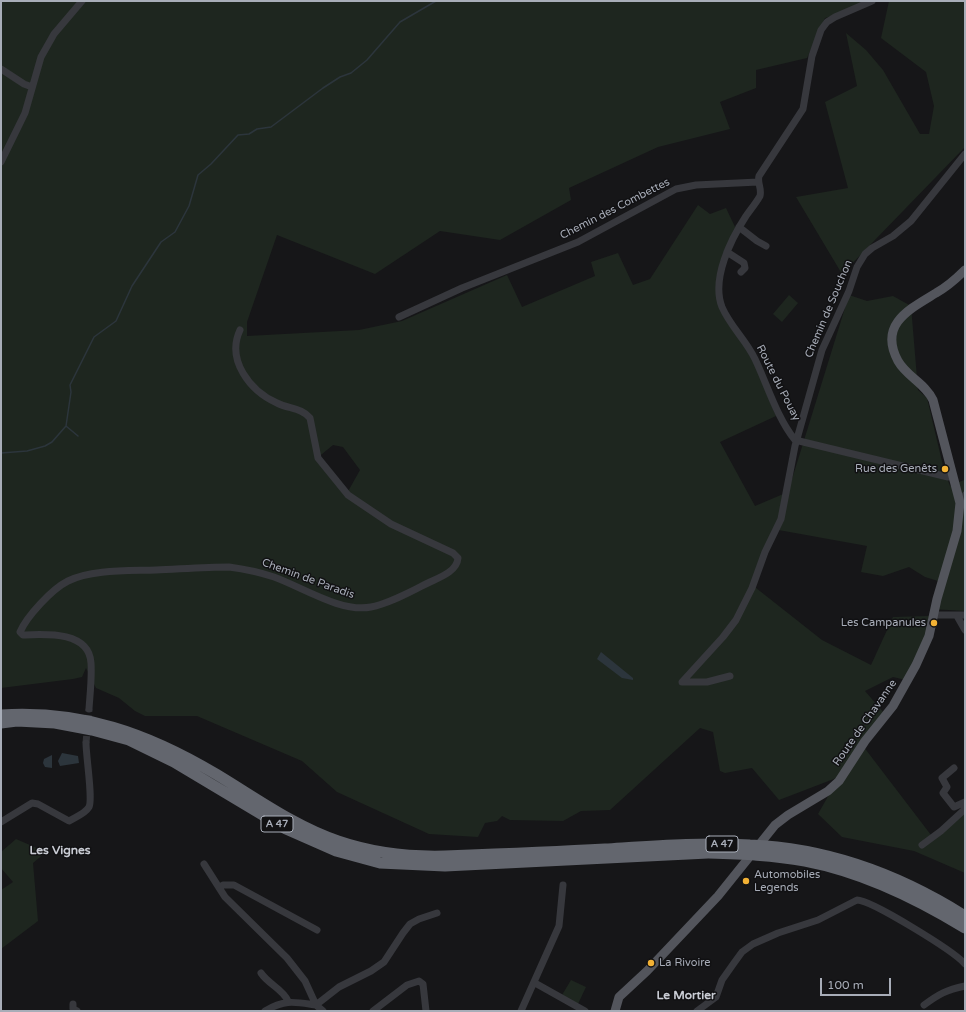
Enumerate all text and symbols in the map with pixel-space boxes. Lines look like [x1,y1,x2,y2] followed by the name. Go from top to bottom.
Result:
[558,176,672,242] street label: Chemin des Combettes
[802,258,856,360] street label: Chemin de Souchon
[753,343,803,423] street label: Route du Pouay
[855,462,937,476] place label: Rue des Genêts
[940,464,950,474] marker: Rue des Genêts
[260,556,356,602] street label: Chemin de Paradis
[841,616,926,630] place label: Les Campanules
[929,618,939,628] marker: Les Campanules
[830,677,900,769] street label: Route de Chavanne
[261,816,293,832] road number: A 47
[706,836,738,852] road number: A 47
[29,844,91,858] district label: Les Vignes
[754,868,820,894] place label: Automobiles Legends
[741,876,751,886] marker: Automobiles Legends
[659,956,710,970] place label: La Rivoire
[646,958,656,968] marker: La Rivoire
[822,970,893,996] scale bar
[827,978,864,992] text: 100 m
[656,989,716,1003] district label: Le Mortier

